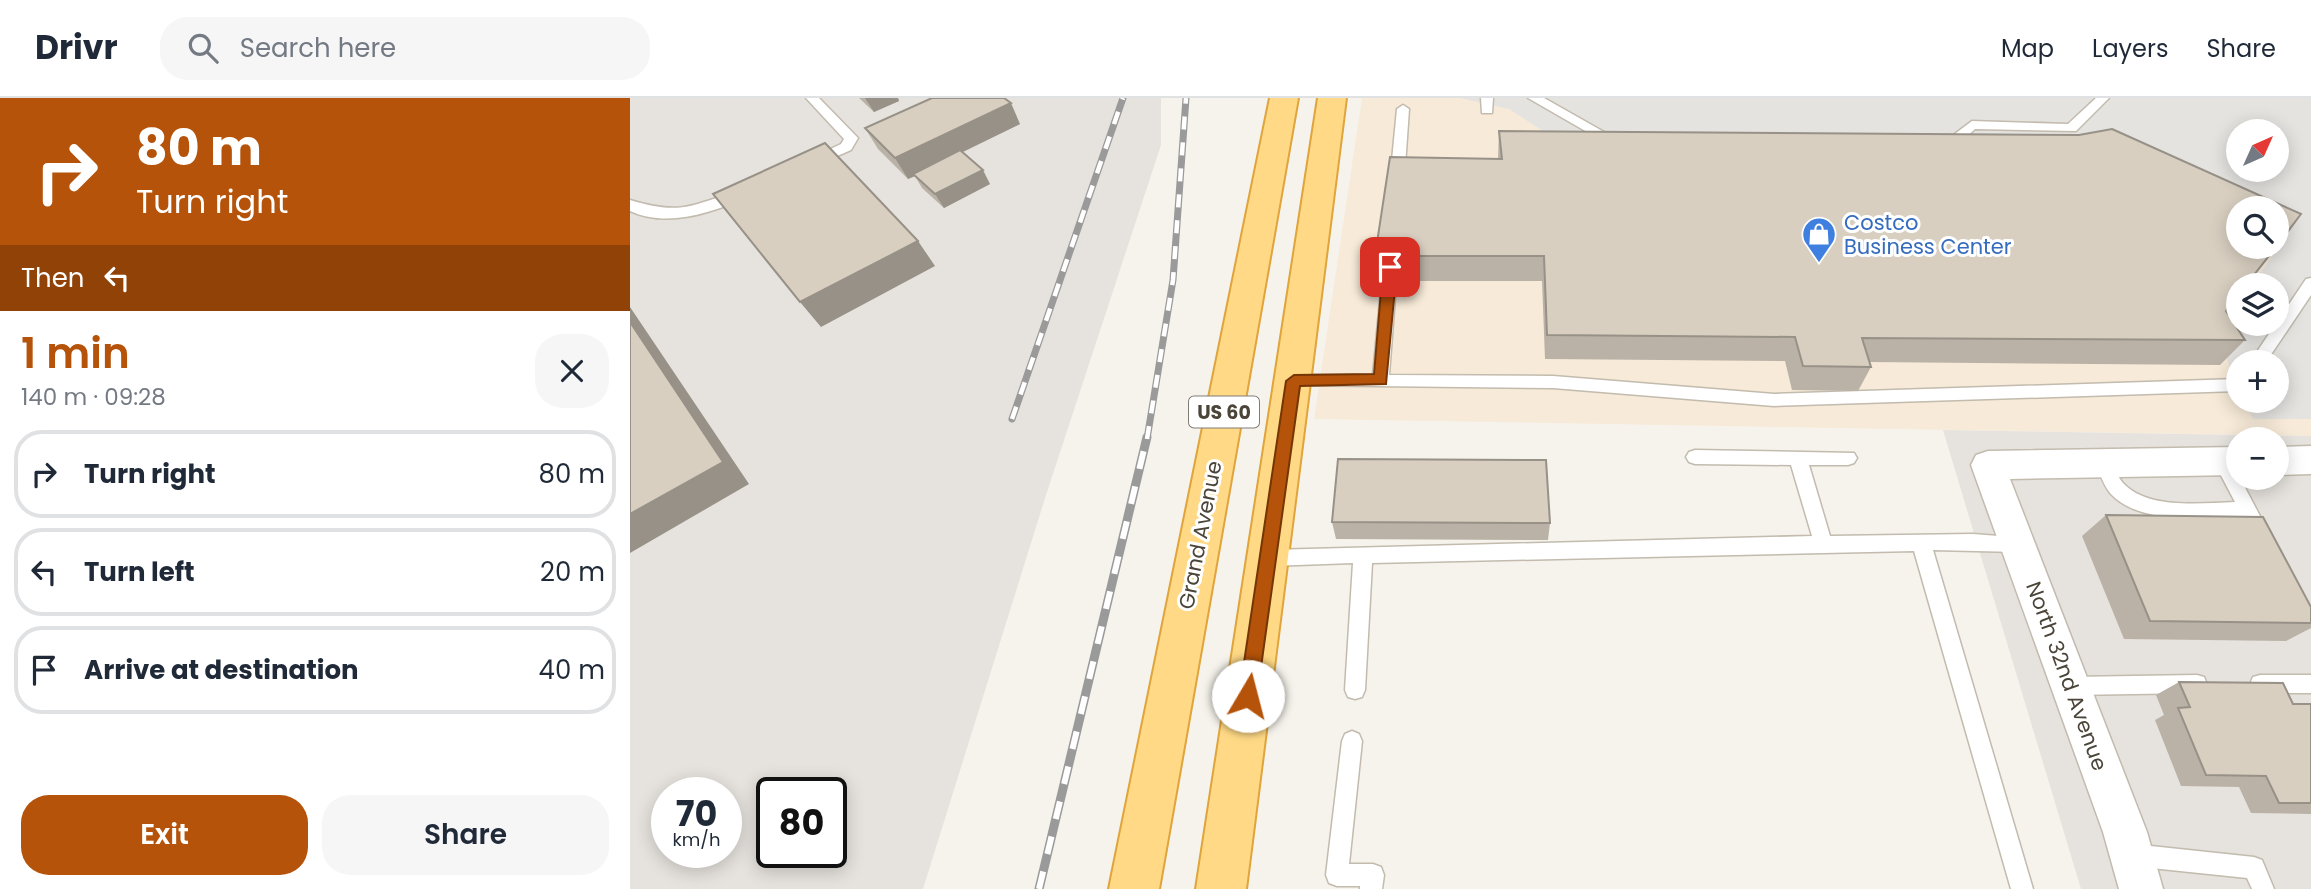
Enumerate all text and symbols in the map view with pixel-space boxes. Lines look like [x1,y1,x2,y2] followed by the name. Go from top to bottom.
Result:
[160,17,650,80] search box
[35,24,118,71] text: Drivr
[184,29,222,67] icon: search
[240,30,396,66] text: Search here
[2001,32,2054,65] text: Map
[2092,32,2168,65] text: Layers
[2206,32,2276,65] text: Share
[136,114,262,182] text: 80 m
[2226,119,2289,182] north arrow
[2226,119,2289,490] map controls
[21,126,112,217] icon: right
[136,179,288,224] text: Turn right
[2226,196,2289,259] button: search
[1844,208,2012,261] place label: Costco Business Center
[1800,215,1838,264] shop icon: Costco Business Center
[1360,237,1420,297] pin
[1371,248,1409,286] icon: arrive
[98,259,136,297] icon: left
[21,260,84,296] text: Then
[2226,273,2289,336] button: layers
[21,324,130,383] text: 1 min
[535,334,609,408] button: close
[2226,350,2289,413] button: +
[21,381,166,413] text: 140 m · 09:28
[1189,396,1259,428] road number: US 60
[2226,427,2289,490] button: −
[25,455,63,493] icon: right
[84,456,216,492] text: Turn right
[539,456,605,492] text: 80 m
[1171,458,1229,612] street label: Grand Avenue
[25,553,63,591] icon: left
[84,554,195,590] text: Turn left
[540,554,605,590] text: 20 m
[2019,577,2115,775] street label: North 32nd Avenue
[25,651,63,689] icon: arrive
[84,652,359,688] text: Arrive at destination
[539,652,605,688] text: 40 m
[1211,659,1285,733] position arrow
[756,777,847,868] speed limit sign: 80
[676,789,717,838] text: 70
[21,795,308,875] button: Exit
[322,795,609,875] button: Share
[673,827,720,852] text: km/h

